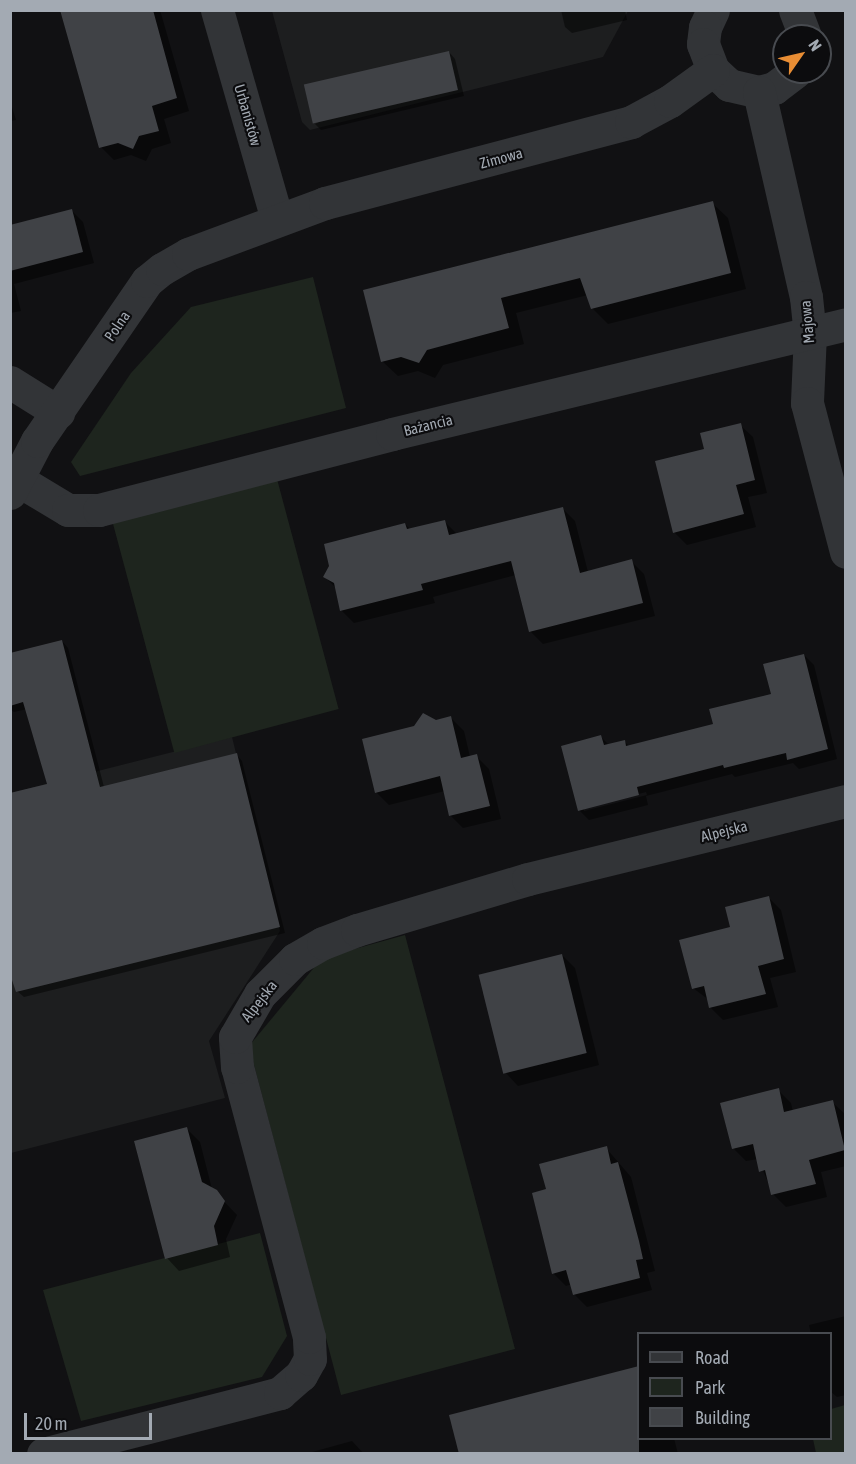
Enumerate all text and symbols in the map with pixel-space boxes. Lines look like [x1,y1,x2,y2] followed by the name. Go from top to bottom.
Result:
[772,24,832,84] north arrow
[805,36,825,54] text: N
[231,82,265,148] street label: Urbanistów
[478,144,524,172] street label: Zimowa
[796,300,818,344] street label: Majowa
[100,308,134,344] street label: Polna
[402,410,454,440] street label: Bażancia
[699,817,749,845] street label: Alpejska
[237,977,281,1025] street label: Alpejska
[637,1332,832,1440] legend
[695,1347,729,1368] text: Road
[695,1377,725,1398] text: Park
[27,1401,154,1439] scale bar
[695,1407,750,1428] text: Building
[35,1413,67,1434] text: 20 m

